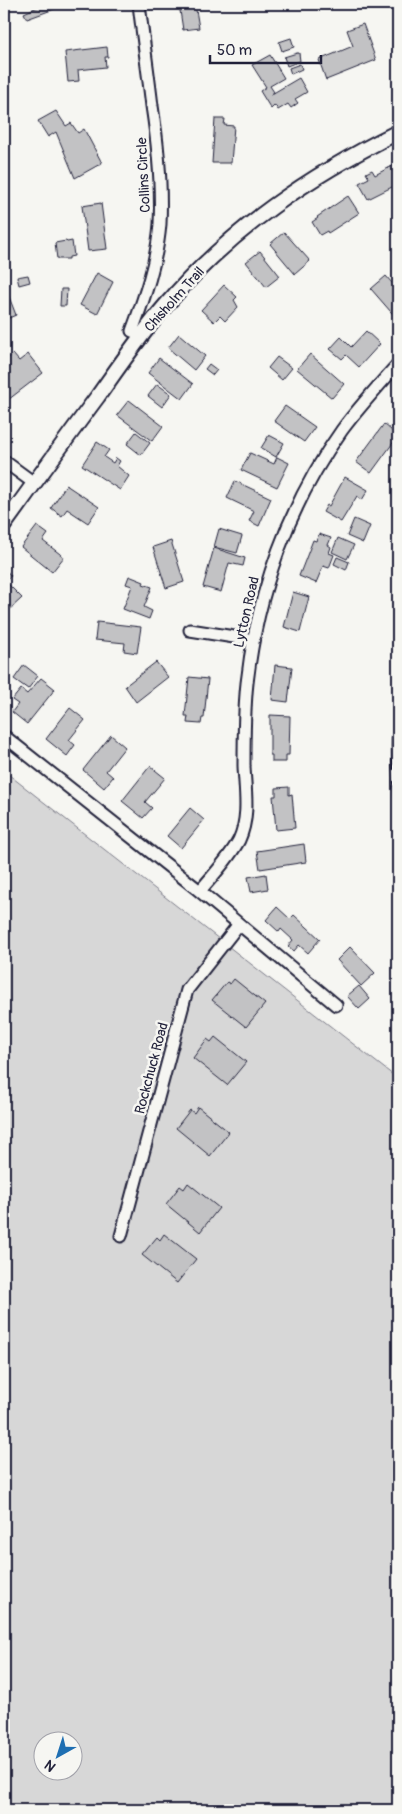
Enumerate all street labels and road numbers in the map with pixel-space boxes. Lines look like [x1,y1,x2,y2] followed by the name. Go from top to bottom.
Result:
[133,137,154,213] street label: Collins Circle
[141,263,208,335] street label: Chisholm Trail
[230,575,263,649] street label: Lytton Road
[131,1020,172,1116] street label: Rockchuck Road

